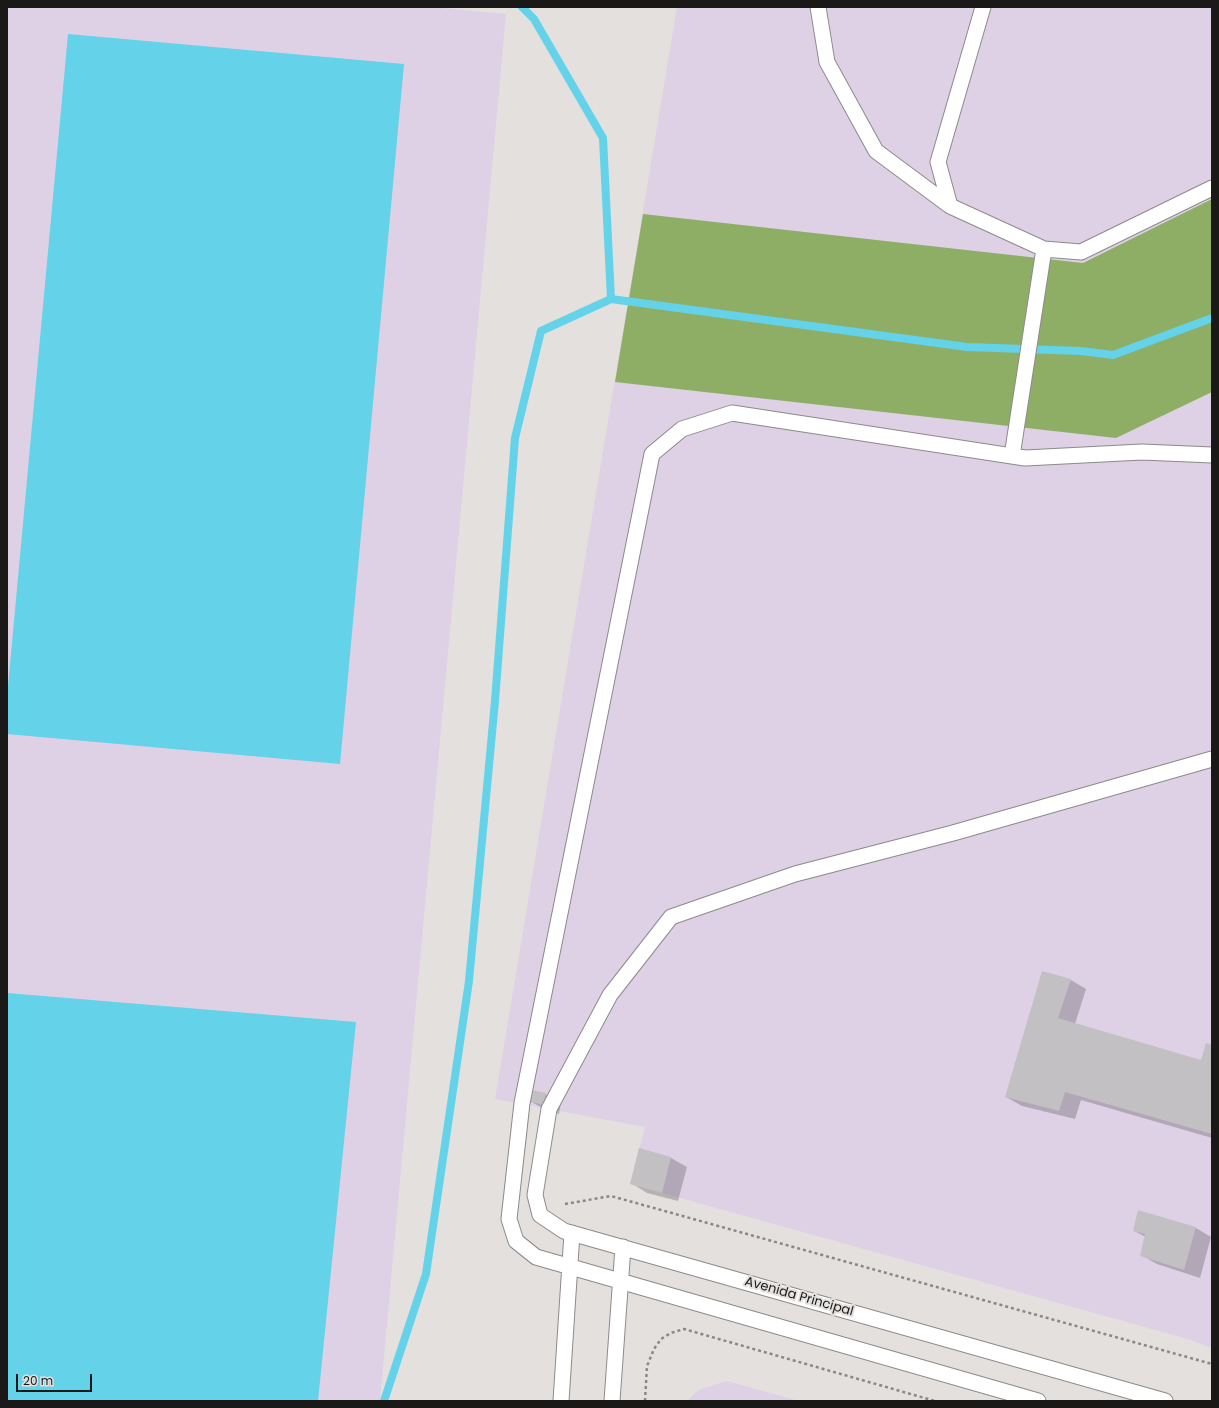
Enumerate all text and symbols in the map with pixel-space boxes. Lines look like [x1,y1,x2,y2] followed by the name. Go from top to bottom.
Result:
[743,1274,855,1320] street label: Avenida Principal
[18,1366,94,1392] scale bar
[23,1372,53,1389] text: 20 m

